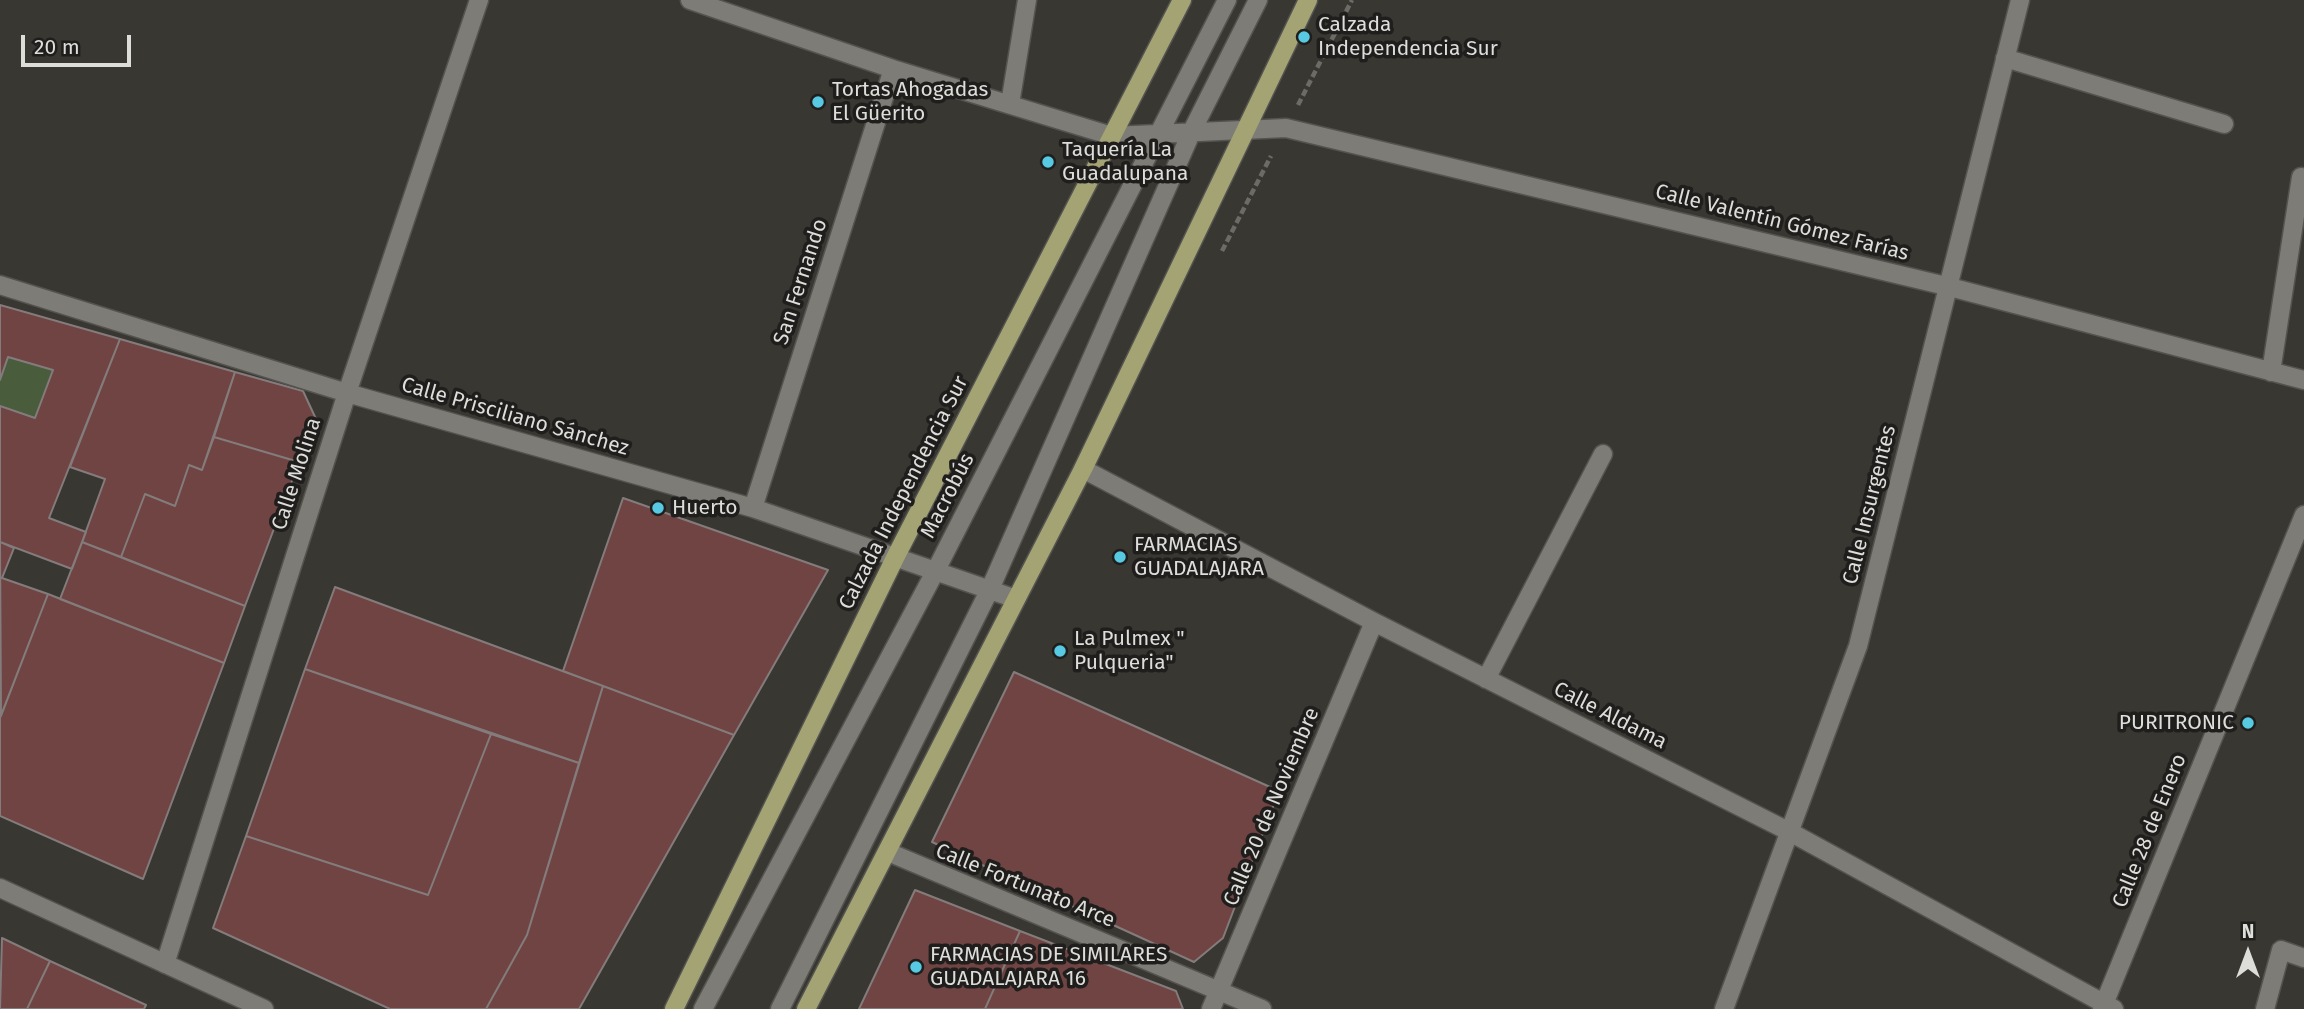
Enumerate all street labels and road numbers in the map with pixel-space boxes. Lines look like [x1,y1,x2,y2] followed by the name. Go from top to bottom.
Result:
[1653,179,1911,267] street label: Calle Valentín Gómez Farías
[769,216,833,348] street label: San Fernando
[398,372,632,462] street label: Calle Prisciliano Sánchez
[834,372,974,614] street label: Calzada Independencia Sur
[267,415,327,533] street label: Calle Molina
[1838,423,1902,587] street label: Calle Insurgentes
[916,449,980,543] street label: Macrobús
[1549,677,1671,755] street label: Calle Aldama
[1219,704,1325,910] street label: Calle 20 de Noviembre
[2108,750,2192,912] street label: Calle 28 de Enero
[932,839,1118,933] street label: Calle Fortunato Arce

